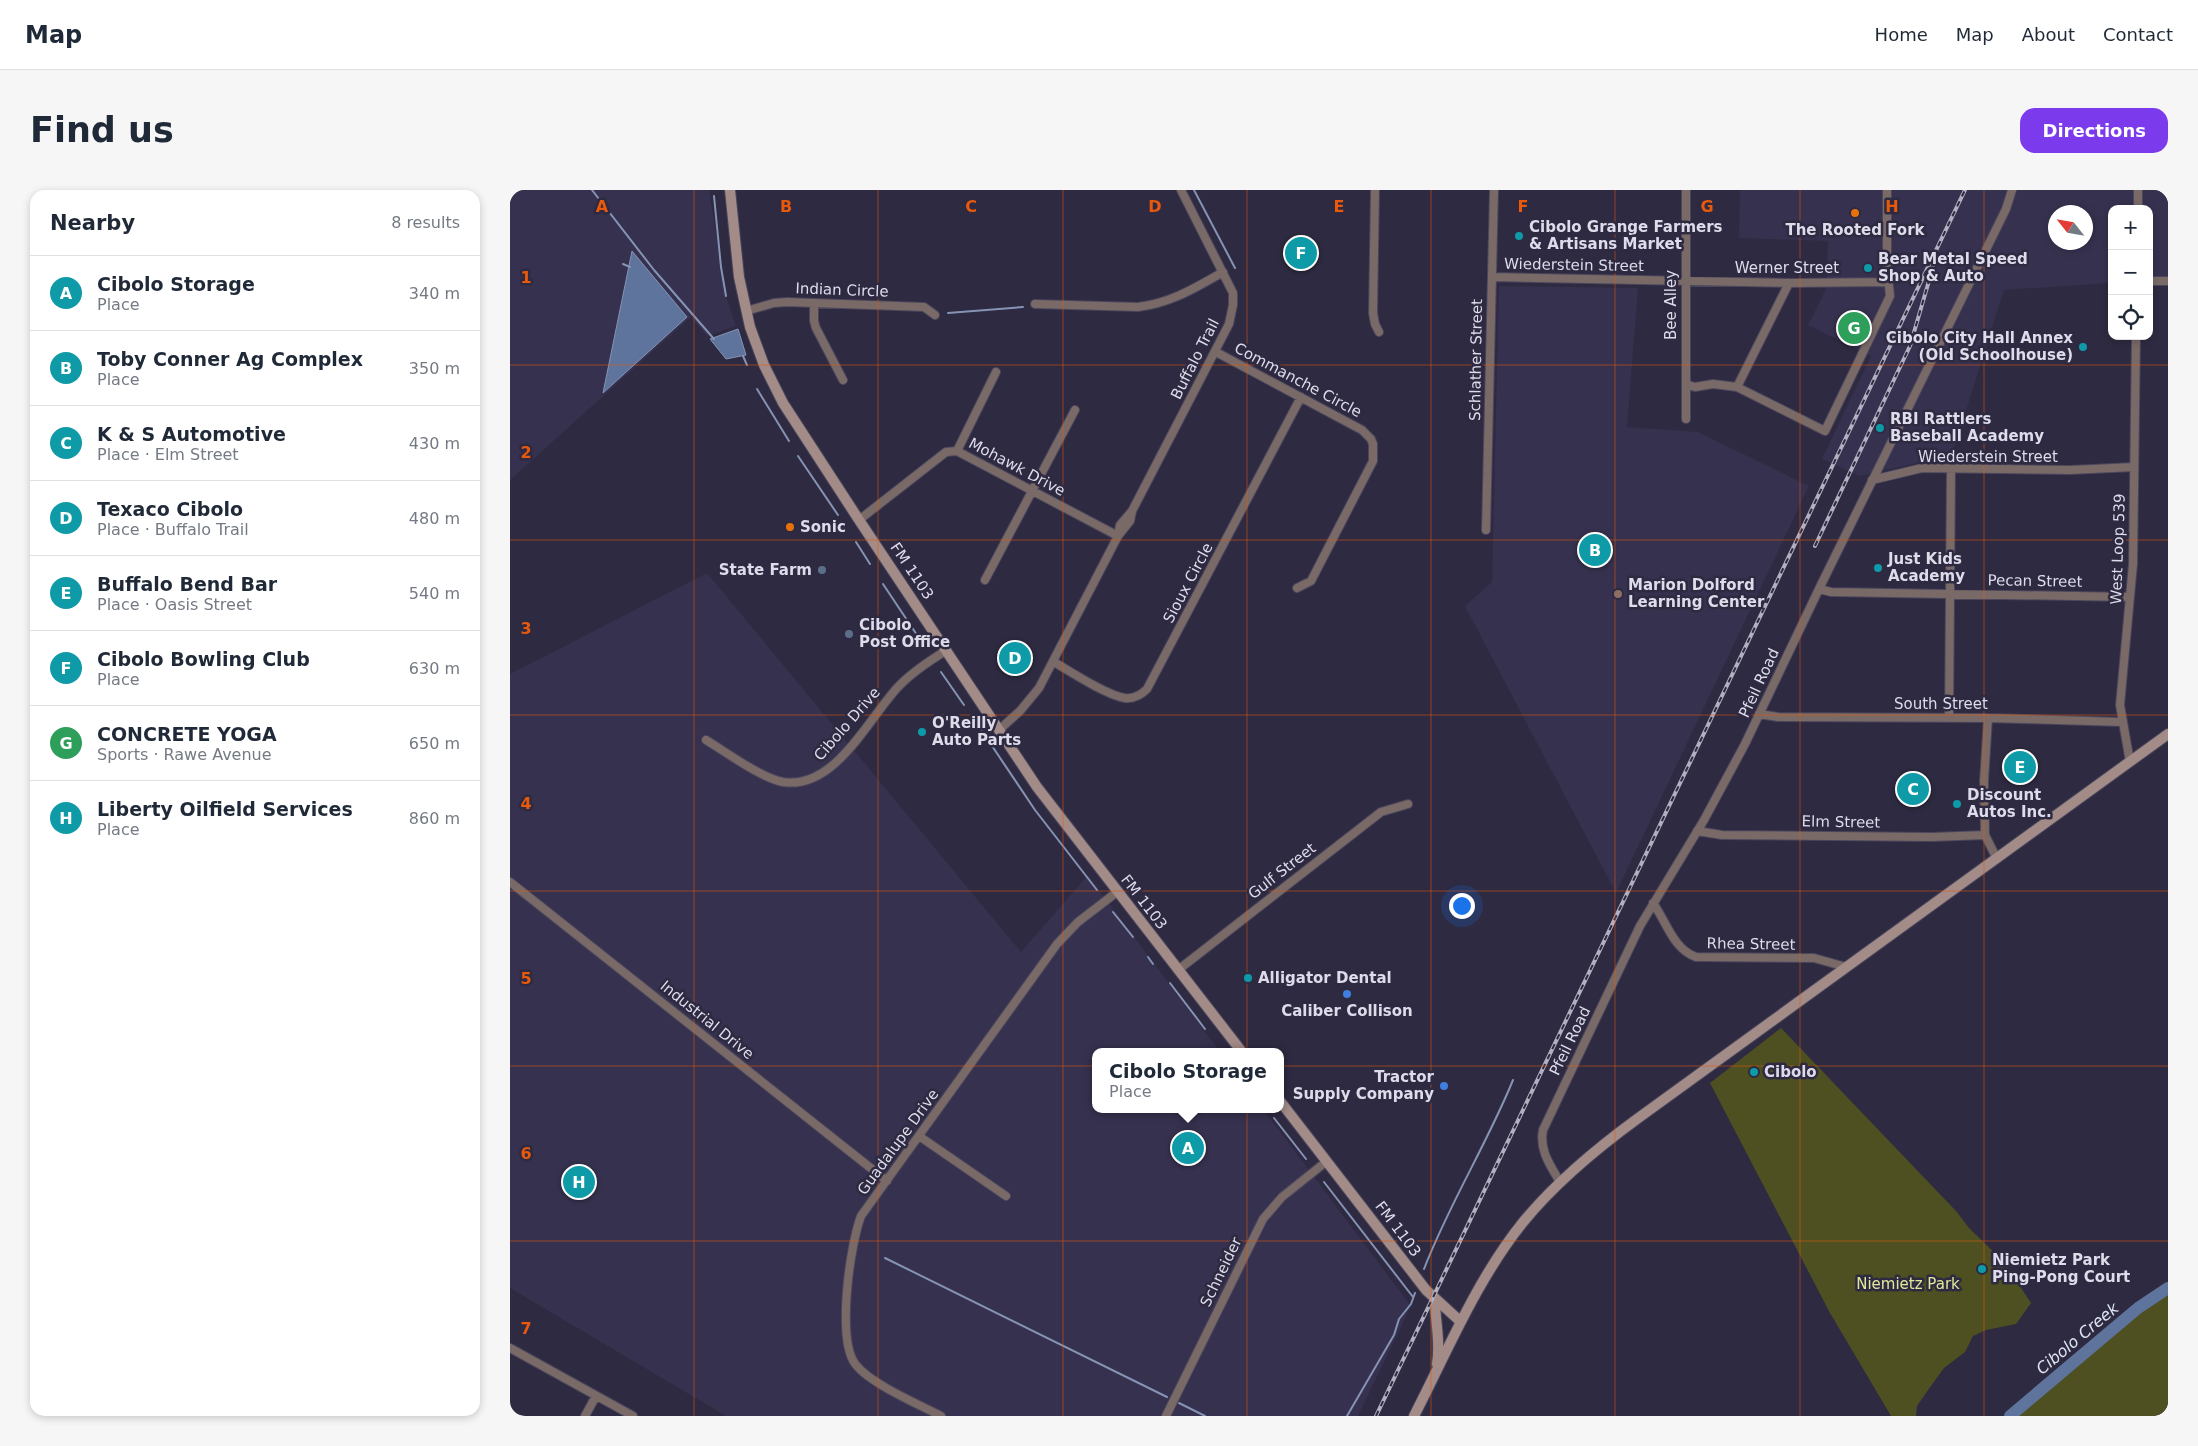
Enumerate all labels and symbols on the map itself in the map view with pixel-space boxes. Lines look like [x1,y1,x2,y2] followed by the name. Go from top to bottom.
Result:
[596,197,609,216] text: A
[780,197,792,216] text: B
[965,197,977,216] text: C
[1148,197,1162,216] text: D
[1334,197,1344,216] text: E
[1518,197,1528,216] text: F
[1700,197,1714,216] text: G
[1885,197,1899,216] text: H
[2048,205,2093,250] north arrow
[1849,207,1861,219] marker: The Rooted Fork
[1529,218,1723,253] place label: Cibolo Grange Farmers & Artisans Market
[1785,221,1926,239] place label: The Rooted Fork
[1513,230,1525,242] marker: Cibolo Grange Farmers & Artisans Market
[1285,234,1317,272] pin: F
[1878,250,2028,285] place label: Bear Metal Speed Shop & Auto
[1504,255,1644,275] street label: Wiederstein Street
[1735,259,1839,277] street label: Werner Street
[1862,262,1874,274] marker: Bear Metal Speed Shop & Auto
[520,268,532,287] text: 1
[1662,270,1680,340] street label: Bee Alley
[795,279,889,301] street label: Indian Circle
[1466,299,1486,421] street label: Schlather Street
[1838,309,1870,347] pin: G
[1167,316,1223,402] street label: Buffalo Trail
[1886,329,2073,364] place label: Cibolo City Hall Annex (Old Schoolhouse)
[1231,339,1365,421] street label: Commanche Circle
[2077,341,2089,353] marker: Cibolo City Hall Annex (Old Schoolhouse)
[1890,410,2044,445] place label: RBI Rattlers Baseball Academy
[1874,422,1886,434] marker: RBI Rattlers Baseball Academy
[966,434,1068,500] street label: Mohawk Drive
[520,443,532,462] text: 2
[1918,448,2058,466] street label: Wiederstein Street
[2107,493,2129,605] street label: West Loop 539
[800,518,846,536] place label: Sonic
[784,521,796,533] marker: Sonic
[1579,531,1611,569] pin: B
[887,539,937,603] street label: FM 1103
[1159,540,1217,626] street label: Sioux Circle
[1887,550,1965,585] place label: Just Kids Academy
[719,561,812,579] place label: State Farm
[1872,562,1884,574] marker: Just Kids Academy
[816,564,828,576] marker: State Farm
[1987,571,2083,591] street label: Pecan Street
[1628,576,1765,611] place label: Marion Dolford Learning Center
[1612,588,1624,600] marker: Marion Dolford Learning Center
[859,616,950,651] place label: Cibolo Post Office
[520,619,532,638] text: 3
[843,628,855,640] marker: Cibolo Post Office
[999,639,1031,677] pin: D
[1735,646,1783,720] street label: Pfeil Road
[810,684,884,764] street label: Cibolo Drive
[1894,695,1988,713] street label: South Street
[932,714,1021,749] place label: O'Reilly Auto Parts
[916,726,928,738] marker: O'Reilly Auto Parts
[2004,748,2036,786] pin: E
[1897,770,1929,808] pin: C
[1967,786,2052,821] place label: Discount Autos Inc.
[520,794,532,813] text: 4
[1951,798,1963,810] marker: Discount Autos Inc.
[1802,812,1881,832] street label: Elm Street
[1245,839,1320,903] street label: Gulf Street
[1117,871,1171,933] street label: FM 1103
[1449,893,1475,919] your location
[1706,934,1796,954] street label: Rhea Street
[520,969,532,988] text: 5
[1258,969,1392,987] place label: Alligator Dental
[1242,972,1254,984] marker: Alligator Dental
[657,977,757,1063] street label: Industrial Drive
[1341,988,1353,1000] marker: Caliber Collison
[1281,1002,1413,1020] place label: Caliber Collison
[1546,1004,1594,1078] street label: Pfeil Road
[1764,1063,1817,1081] place label: Cibolo
[1748,1066,1760,1078] marker: Cibolo
[1293,1068,1435,1103] place label: Tractor Supply Company
[1438,1080,1450,1092] marker: Tractor Supply Company
[854,1086,942,1198] street label: Guadalupe Drive
[1172,1129,1204,1167] pin: A
[520,1144,532,1163] text: 6
[563,1163,595,1201] pin: H
[1371,1198,1425,1260] street label: FM 1103
[1196,1234,1246,1310] street label: Schneider
[1992,1251,2130,1286] place label: Niemietz Park Ping-Pong Court
[1976,1263,1988,1275] marker: Niemietz Park Ping-Pong Court
[1856,1275,1960,1293] park label: Niemietz Park
[2032,1298,2123,1378] water label: Cibolo Creek
[520,1319,532,1338] text: 7

